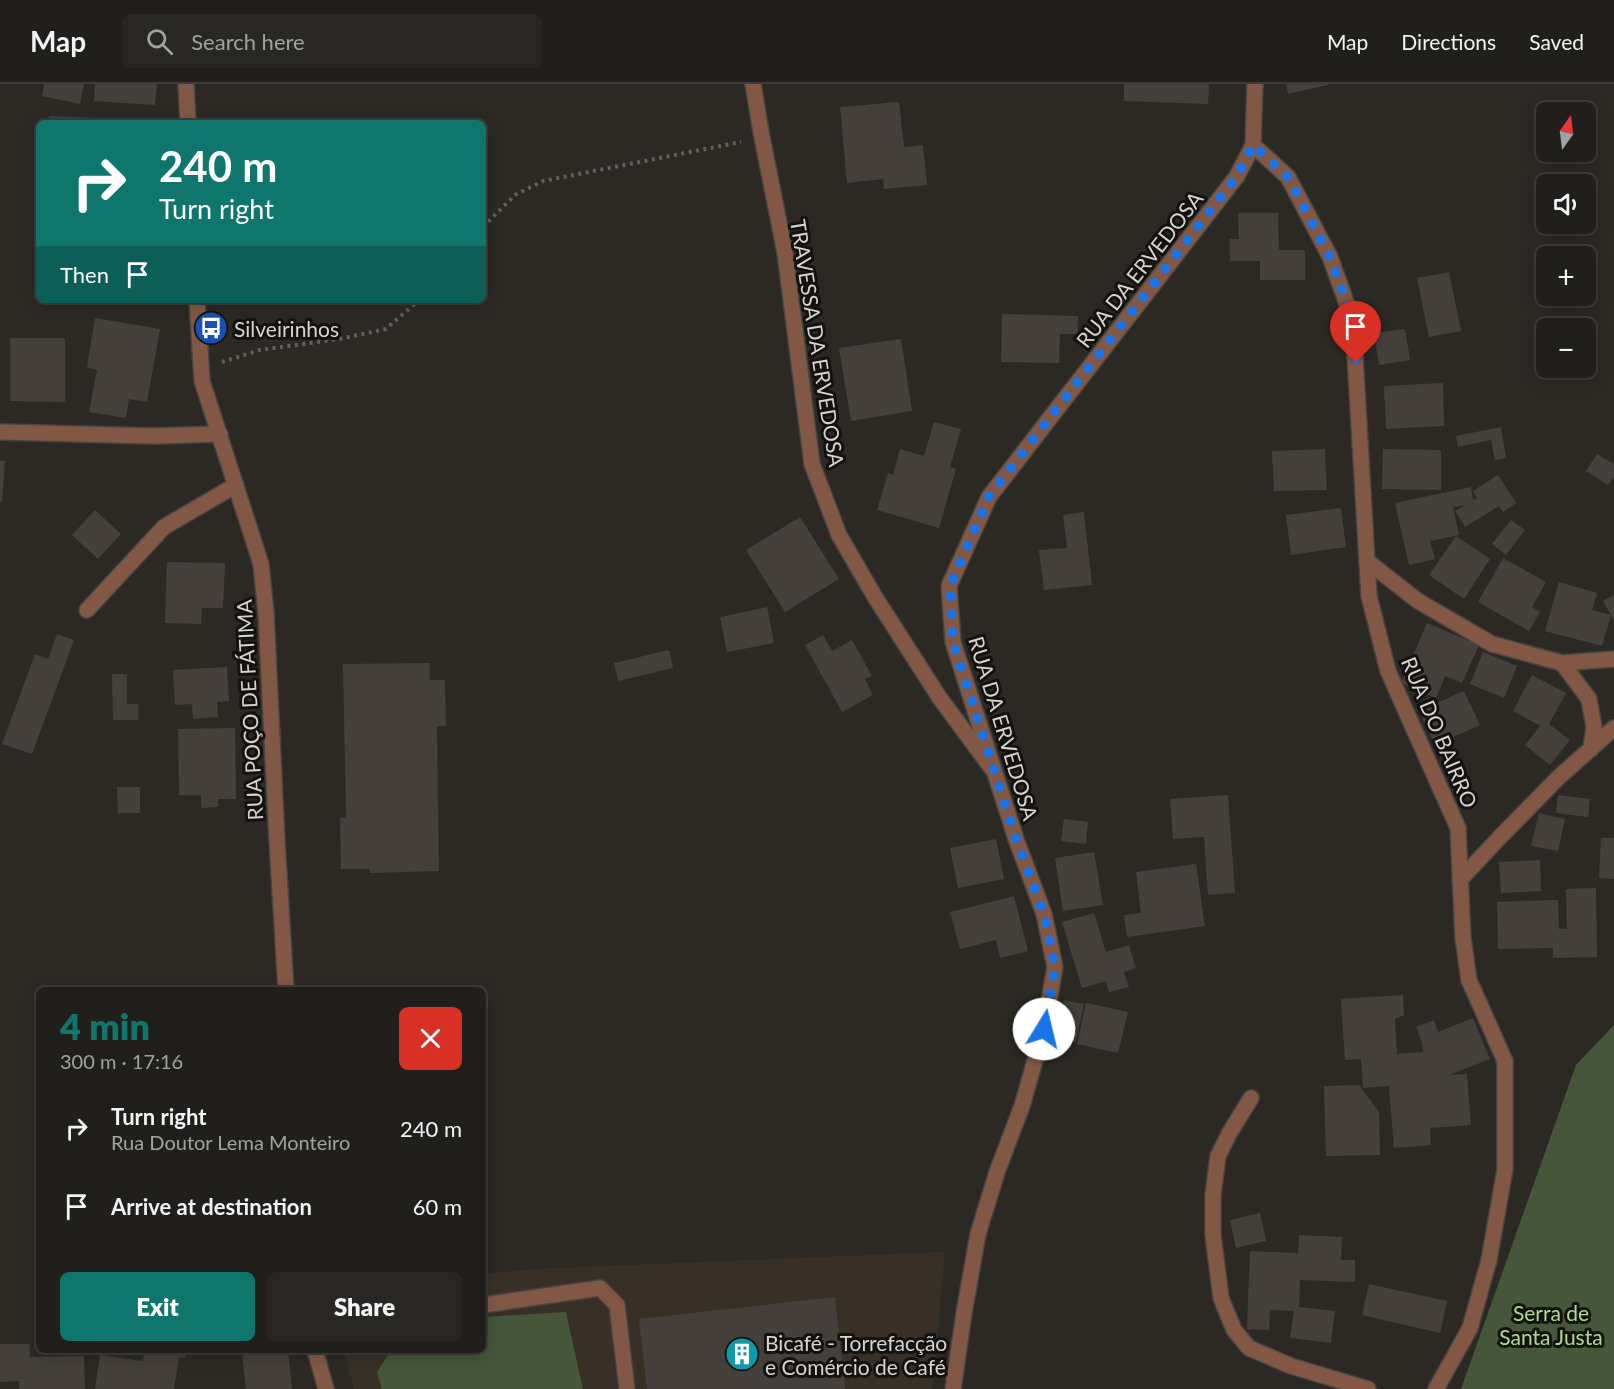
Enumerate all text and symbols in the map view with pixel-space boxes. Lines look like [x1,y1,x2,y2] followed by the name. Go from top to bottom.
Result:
[122,14,542,68] search box
[30,24,86,58] text: Map
[143,25,176,58] icon: search
[191,28,305,55] text: Search here
[1327,29,1368,54] text: Map
[1401,29,1496,54] text: Directions
[1529,29,1584,54] text: Saved
[1536,102,1596,162] north arrow
[1536,102,1596,378] map controls
[159,141,277,191] text: 240 m
[60,144,138,222] icon: right
[1536,174,1596,234] button: sound
[1070,185,1208,352] street label: RUA DA ERVEDOSA
[159,192,274,225] text: Turn right
[786,217,850,469] street label: TRAVESSA DA ERVEDOSA
[1536,246,1596,306] button: +
[121,258,154,291] icon: arrive
[60,261,109,288] text: Then
[1330,301,1381,363] pin
[193,310,229,346] bus stop icon: Silveirinhos
[1339,310,1372,343] icon: arrive
[234,316,339,341] place label: Silveirinhos
[1536,318,1596,378] button: −
[231,598,267,821] street label: RUA POÇO DE FÁTIMA
[964,633,1044,824] street label: RUA DA ERVEDOSA
[1397,653,1483,811] street label: RUA DO BAIRRO
[1012,997,1076,1061] position arrow
[60,1004,150,1048] text: 4 min
[399,1007,462,1070] button: close
[60,1049,183,1073] text: 300 m · 17:16
[111,1103,206,1130] text: Turn right
[60,1112,93,1145] icon: right
[400,1115,462,1142] text: 240 m
[111,1130,350,1154] text: Rua Doutor Lema Monteiro
[60,1190,93,1223] icon: arrive
[111,1193,312,1220] text: Arrive at destination
[413,1193,462,1220] text: 60 m
[60,1272,255,1341] button: Exit
[267,1272,462,1341] button: Share
[1499,1300,1603,1349] park label: Serra de Santa Justa
[765,1330,947,1379] place label: Bicafé - Torrefacção e Comércio de Café
[724,1336,760,1372] building icon: Bicafé - Torrefacção e Comércio de Café

